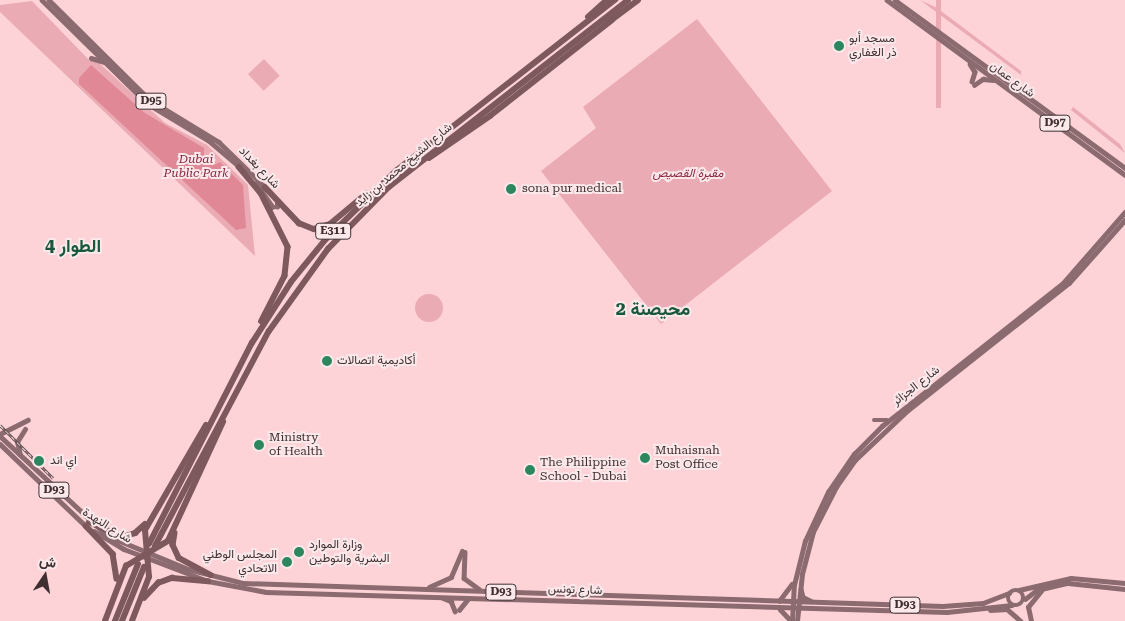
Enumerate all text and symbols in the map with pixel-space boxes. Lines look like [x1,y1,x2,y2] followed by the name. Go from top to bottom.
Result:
[849,32,897,60] place label: مسجد أبو ذر الغفاري
[833,40,845,52] marker: مسجد أبو ذر الغفاري
[987,59,1037,101] street label: شارع عمان
[135,92,167,110] road number: D95
[1039,115,1071,132] road number: D97
[353,120,455,210] street label: شارع الشيخ محمد بن زايد
[236,144,282,192] street label: شارع بغداد
[164,153,228,181] park label: Dubai Public Park
[653,167,723,181] park label: مقبرة القصيص
[504,182,518,196] marker: sona pur medical
[522,182,622,196] place label: sona pur medical
[314,222,352,240] road number: E311
[45,235,101,257] district label: الطوار 4
[616,298,690,320] district label: محيصنة 2
[337,354,415,368] place label: أكاديمية اتصالات
[321,355,333,367] marker: أكاديمية اتصالات
[889,363,943,409] street label: شارع الجزائر
[269,431,323,459] place label: Ministry of Health
[253,439,265,451] marker: Ministry of Health
[655,444,720,472] place label: Muhaisnah Post Office
[639,452,651,464] marker: Muhaisnah Post Office
[32,454,46,468] marker: اي اند
[50,454,77,468] place label: اي اند
[540,456,627,484] place label: The Philippine School - Dubai
[524,464,536,476] marker: The Philippine School - Dubai
[38,482,70,498] road number: D93
[80,505,134,547] street label: شارع النهدة
[309,538,390,566] place label: وزارة الموارد البشرية والتوطين
[293,546,305,558] marker: وزارة الموارد البشرية والتوطين
[203,548,277,576] place label: المجلس الوطني الاتحادي
[20,551,70,601] north arrow
[38,552,58,571] text: ش
[281,556,293,568] marker: المجلس الوطني الاتحادي
[548,582,602,598] street label: شارع تونس
[485,584,517,600] road number: D93
[889,596,921,614] road number: D93

